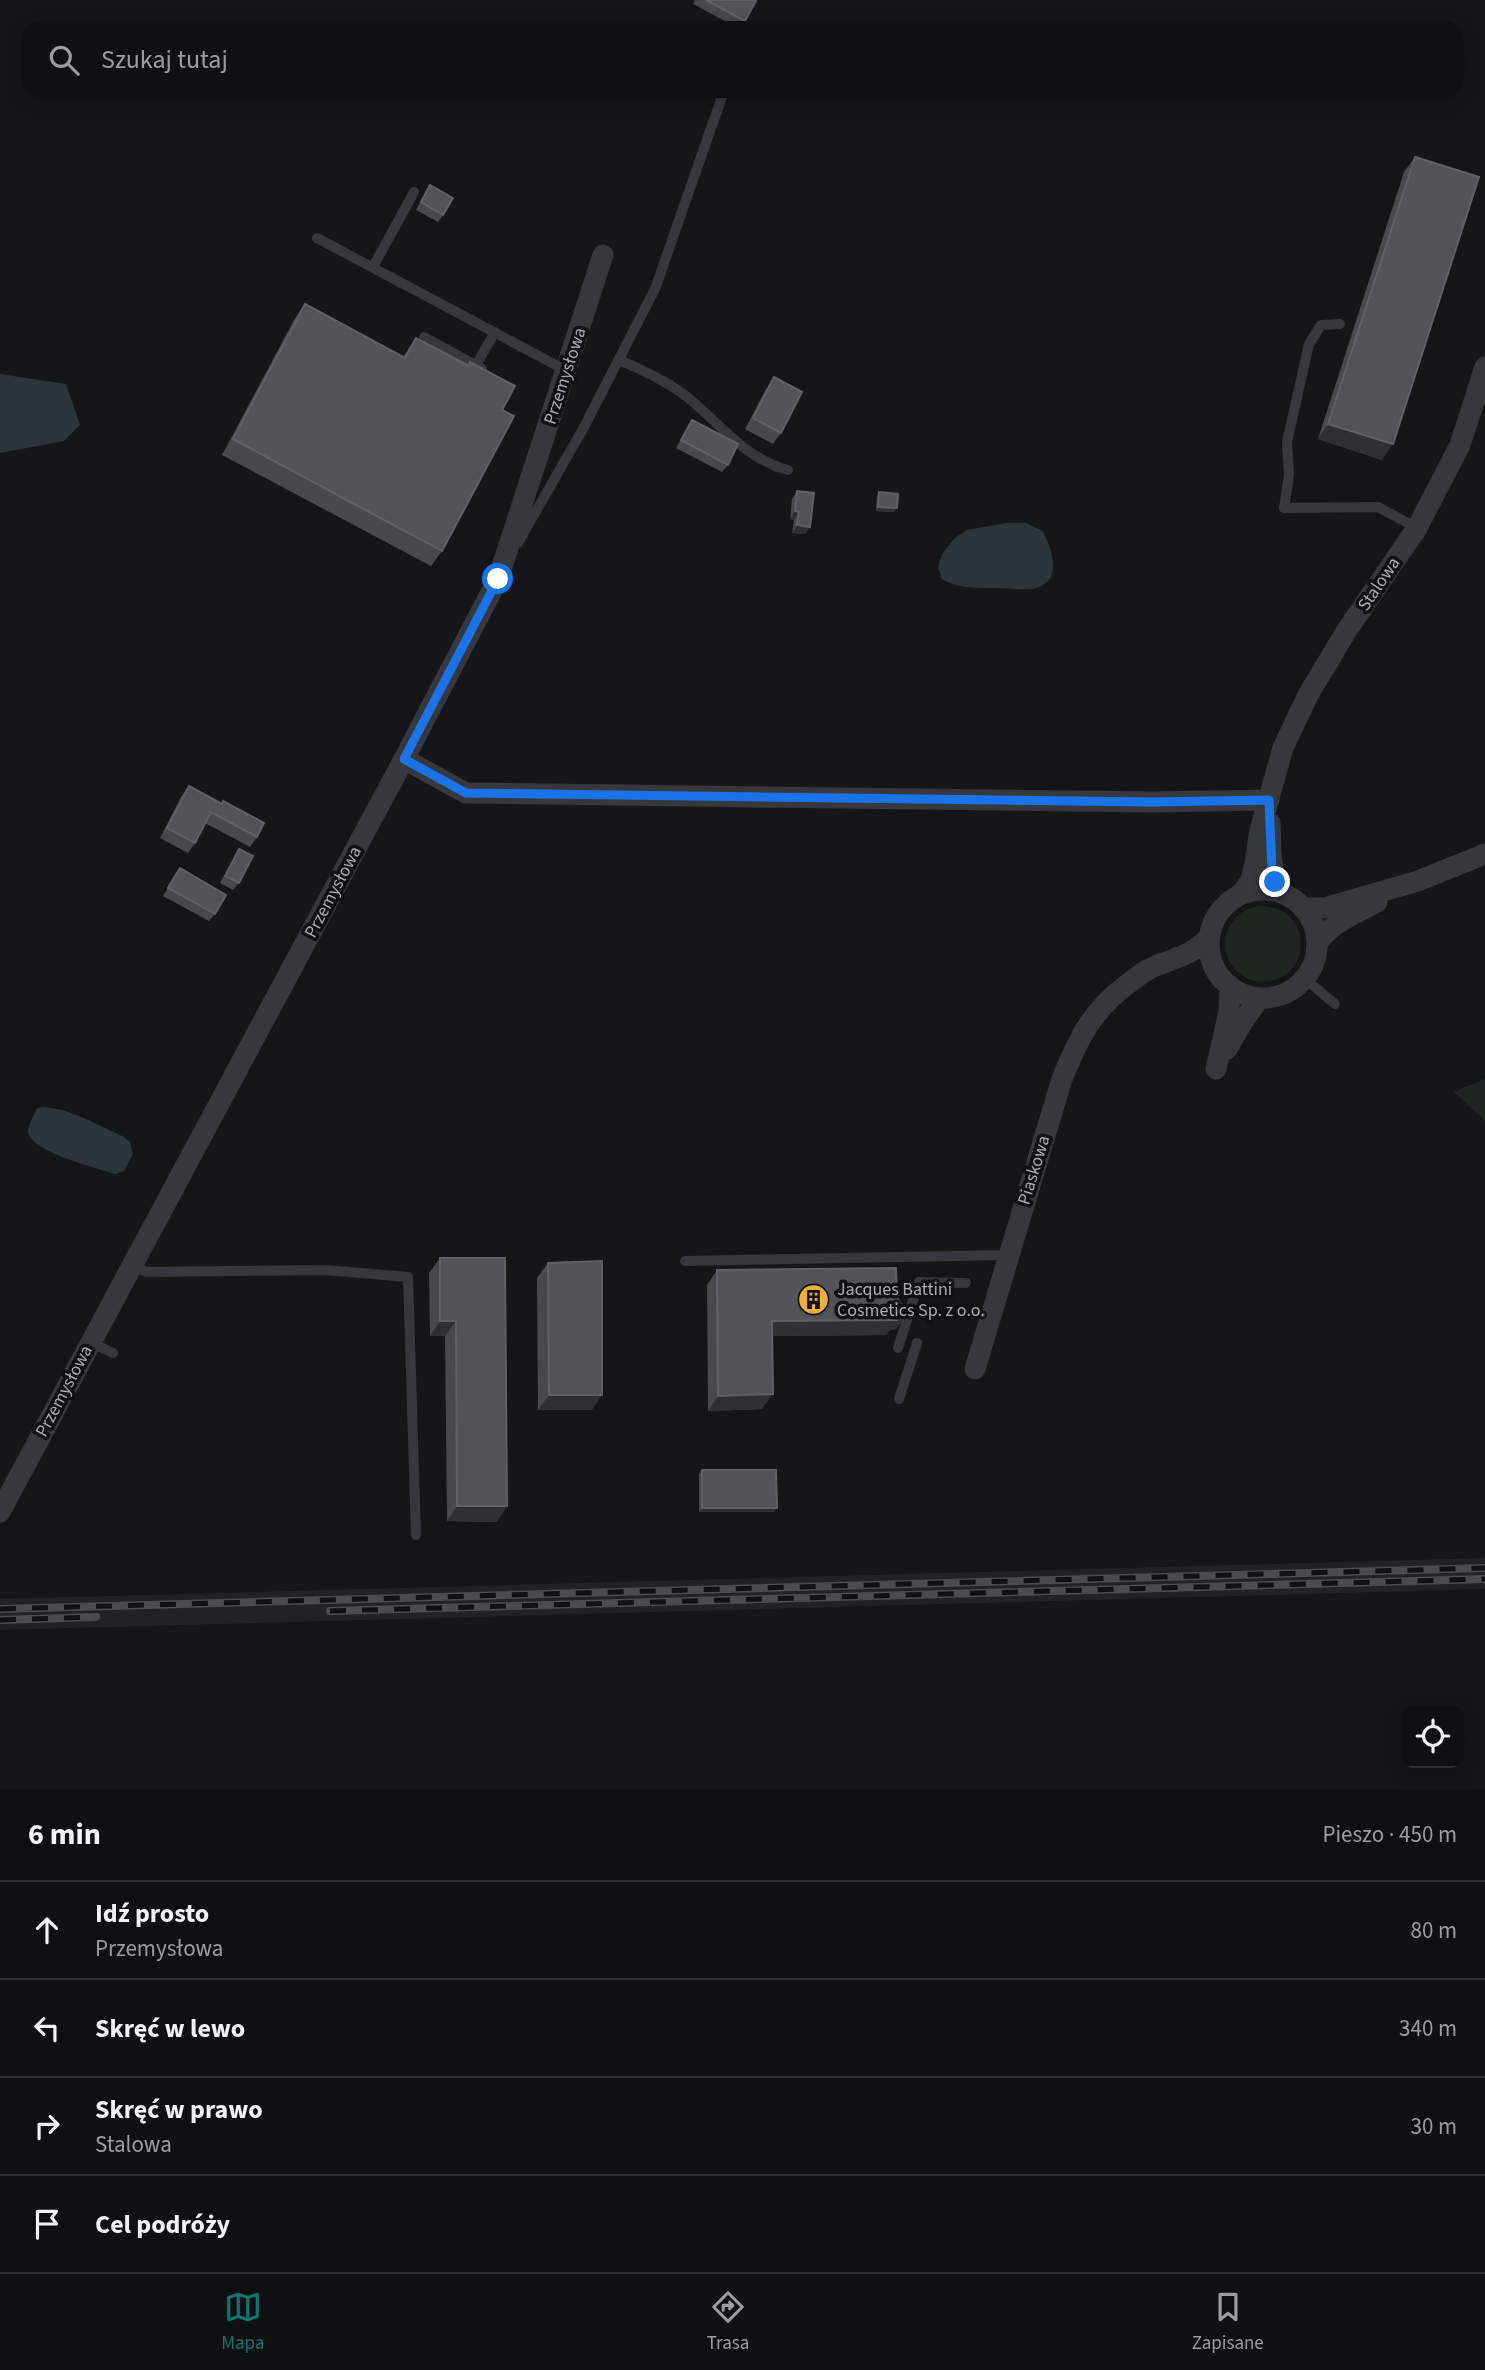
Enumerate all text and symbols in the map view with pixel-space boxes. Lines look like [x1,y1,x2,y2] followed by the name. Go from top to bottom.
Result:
[21,21,1464,98] search box
[45,41,83,79] icon: search
[101,41,228,78] text: Szukaj tutaj
[538,324,592,428] street label: Przemysłowa
[1352,552,1406,616] street label: Stalowa
[482,563,513,594] route start
[298,842,368,942] street label: Przemysłowa
[1259,866,1290,897] route end
[1012,1132,1056,1208] street label: Piaskowa
[837,1277,985,1323] place label: Jacques Battini Cosmetics Sp. z o.o.
[797,1282,831,1316] building icon: Jacques Battini Cosmetics Sp. z o.o.
[29,1341,99,1441] street label: Przemysłowa
[1401,1705,1464,1768] map controls
[1401,1705,1464,1768] button: locate
[28,1813,101,1856] text: 6 min
[1322,1818,1457,1851] text: Pieszo · 450 m
[95,1895,209,1932] text: Idź prosto
[28,1911,66,1949] icon: ahead
[1410,1914,1457,1947] text: 80 m
[95,1932,223,1965] text: Przemysłowa
[28,2009,66,2047] icon: left
[95,2010,245,2047] text: Skręć w lewo
[1399,2012,1457,2045] text: 340 m
[95,2091,263,2128] text: Skręć w prawo
[28,2107,66,2145] icon: right
[1410,2110,1457,2143] text: 30 m
[95,2128,172,2161] text: Stalowa
[28,2205,66,2243] icon: arrive
[95,2206,230,2243] text: Cel podróży
[221,2288,264,2357] tab: Mapa
[707,2288,749,2357] tab: Trasa
[1192,2288,1264,2357] tab: Zapisane

